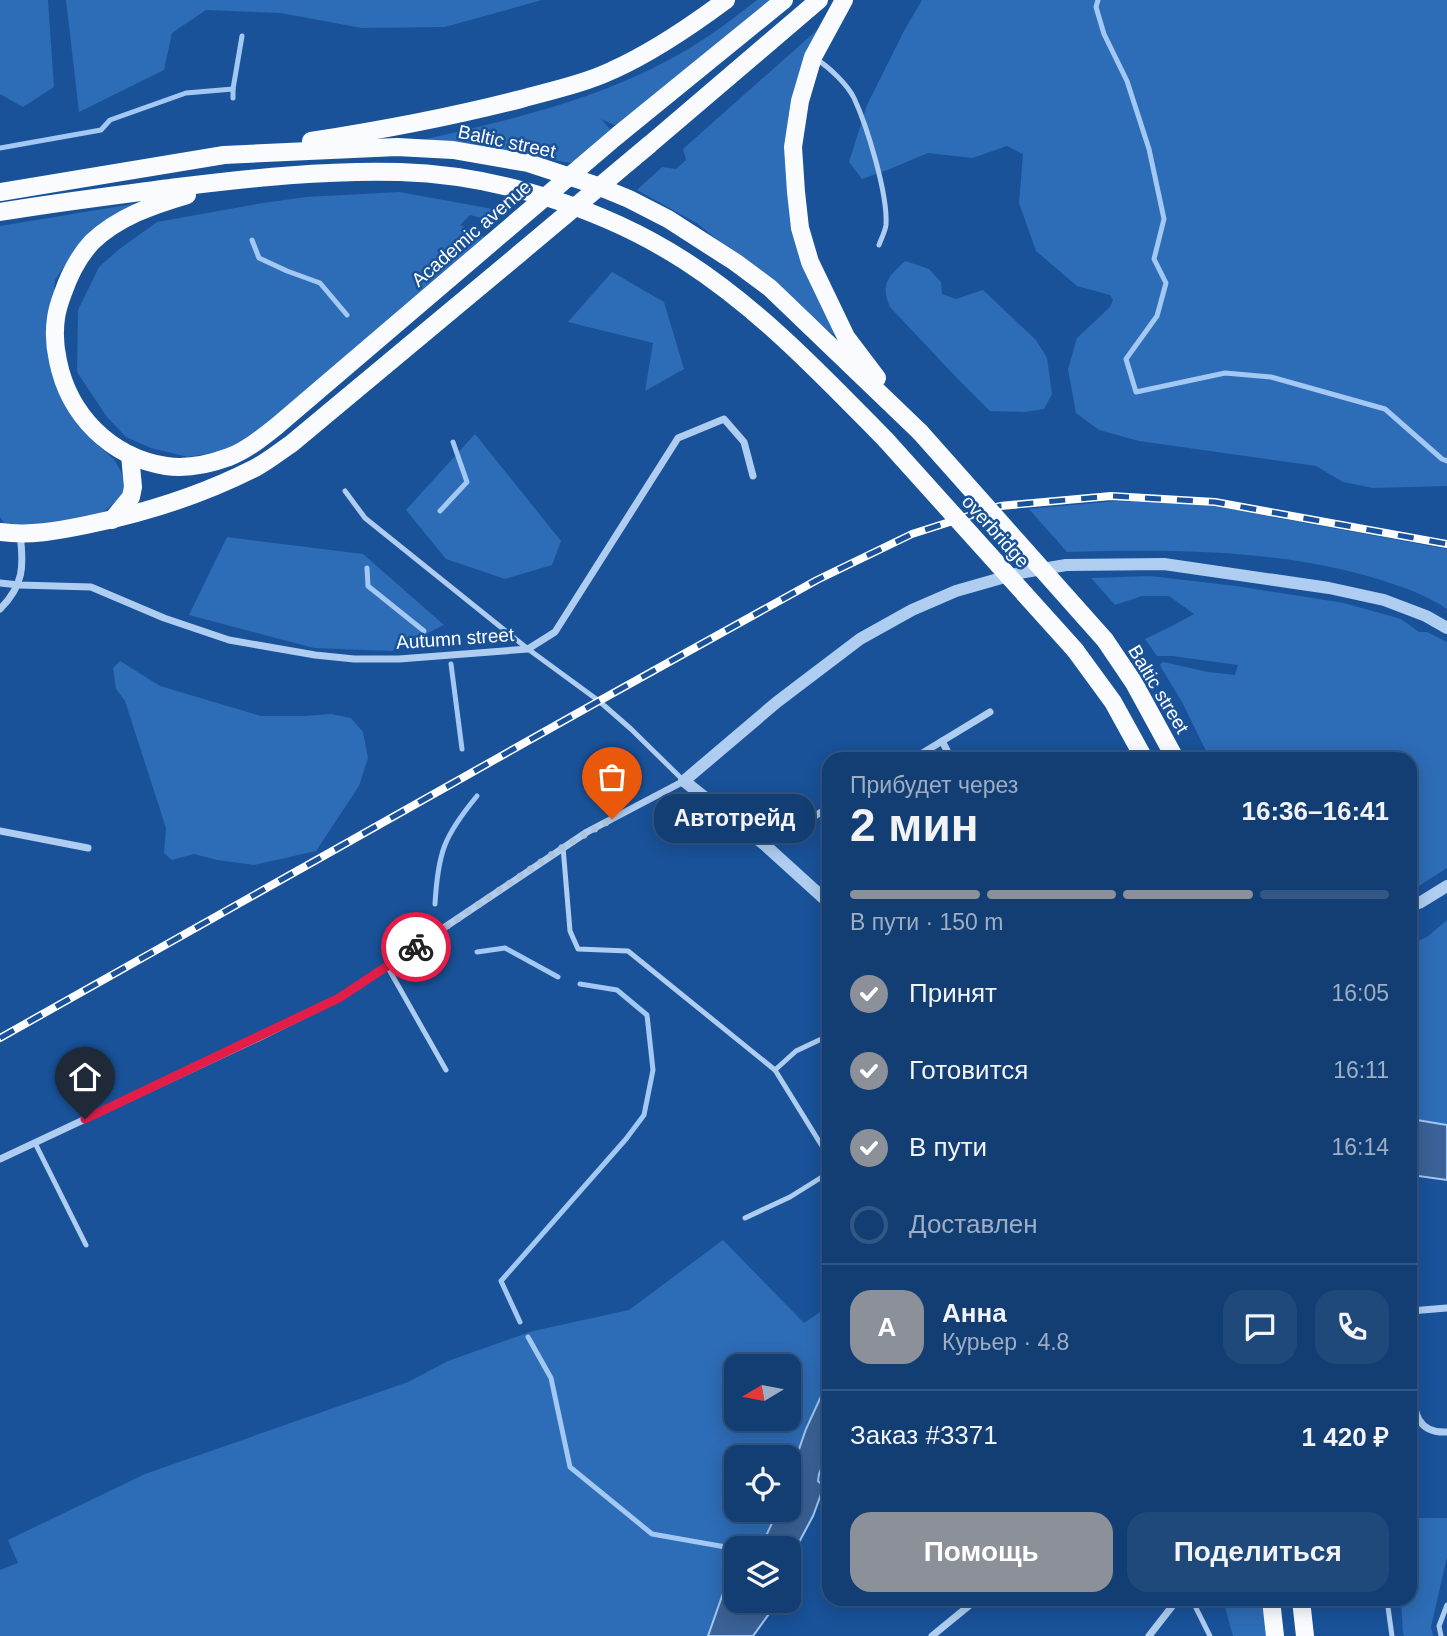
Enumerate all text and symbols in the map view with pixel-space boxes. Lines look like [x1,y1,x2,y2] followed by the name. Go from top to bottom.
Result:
[456,121,558,162] street label: Baltic street
[407,176,535,291] street label: Academic avenue
[958,491,1033,572] street label: overbridge
[395,624,515,653] street label: Autumn street
[1124,641,1194,738] street label: Baltic street
[582,747,642,819] pin
[593,758,631,796] icon: bag
[850,772,1018,798] text: Прибудет через
[654,794,815,844] callout: Автотрейд
[1242,796,1389,826] text: 16:36–16:41
[850,799,978,851] text: 2 мин
[674,805,795,831] text: Автотрейд
[850,909,1003,935] text: В пути · 150 m
[381,912,451,982] courier
[397,928,435,966] icon: bike
[850,975,888,1013] icon: check
[909,978,997,1008] text: Принят
[1331,980,1389,1006] text: 16:05
[55,1047,115,1119] pin
[850,1052,888,1090] icon: check
[909,1055,1028,1085] text: Готовится
[1333,1057,1389,1083] text: 16:11
[66,1058,104,1096] icon: home
[850,1129,888,1167] icon: check
[909,1132,987,1162] text: В пути
[1331,1134,1389,1160] text: 16:14
[909,1209,1038,1239] text: Доставлен
[1223,1290,1297,1364] button: chat
[1315,1290,1389,1364] button: phone
[942,1298,1007,1328] text: Анна
[878,1312,896,1342] text: А
[942,1329,1069,1355] text: Курьер · 4.8
[724,1354,802,1432] north arrow
[724,1354,801,1613] map controls
[850,1420,998,1450] text: Заказ #3371
[1302,1422,1389,1452] text: 1 420 ₽
[724,1445,801,1522] button: locate
[850,1512,1113,1592] button: Помощь
[1127,1512,1389,1592] button: Поделиться
[724,1536,801,1613] button: layers

